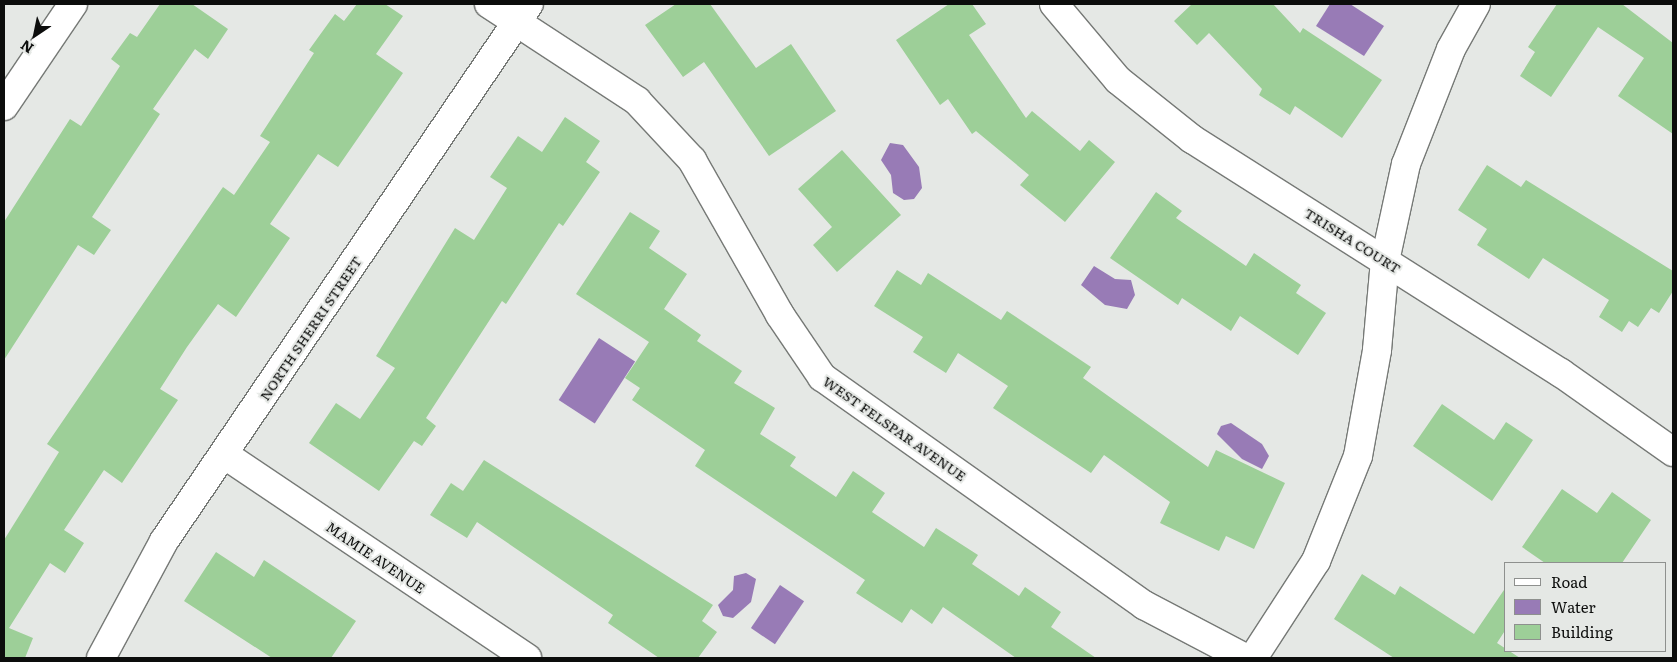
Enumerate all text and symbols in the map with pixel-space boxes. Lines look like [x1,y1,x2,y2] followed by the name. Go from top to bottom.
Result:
[10,10,60,60] north arrow
[16,36,37,59] text: N
[1302,204,1404,276] street label: TRISHA COURT
[255,253,365,403] street label: NORTH SHERRI STREET
[820,372,970,484] street label: WEST FELSPAR AVENUE
[323,518,429,596] street label: MAMIE AVENUE
[1504,562,1667,652] legend
[1551,570,1587,593] text: Road
[1551,595,1596,618] text: Water
[1551,620,1613,643] text: Building

